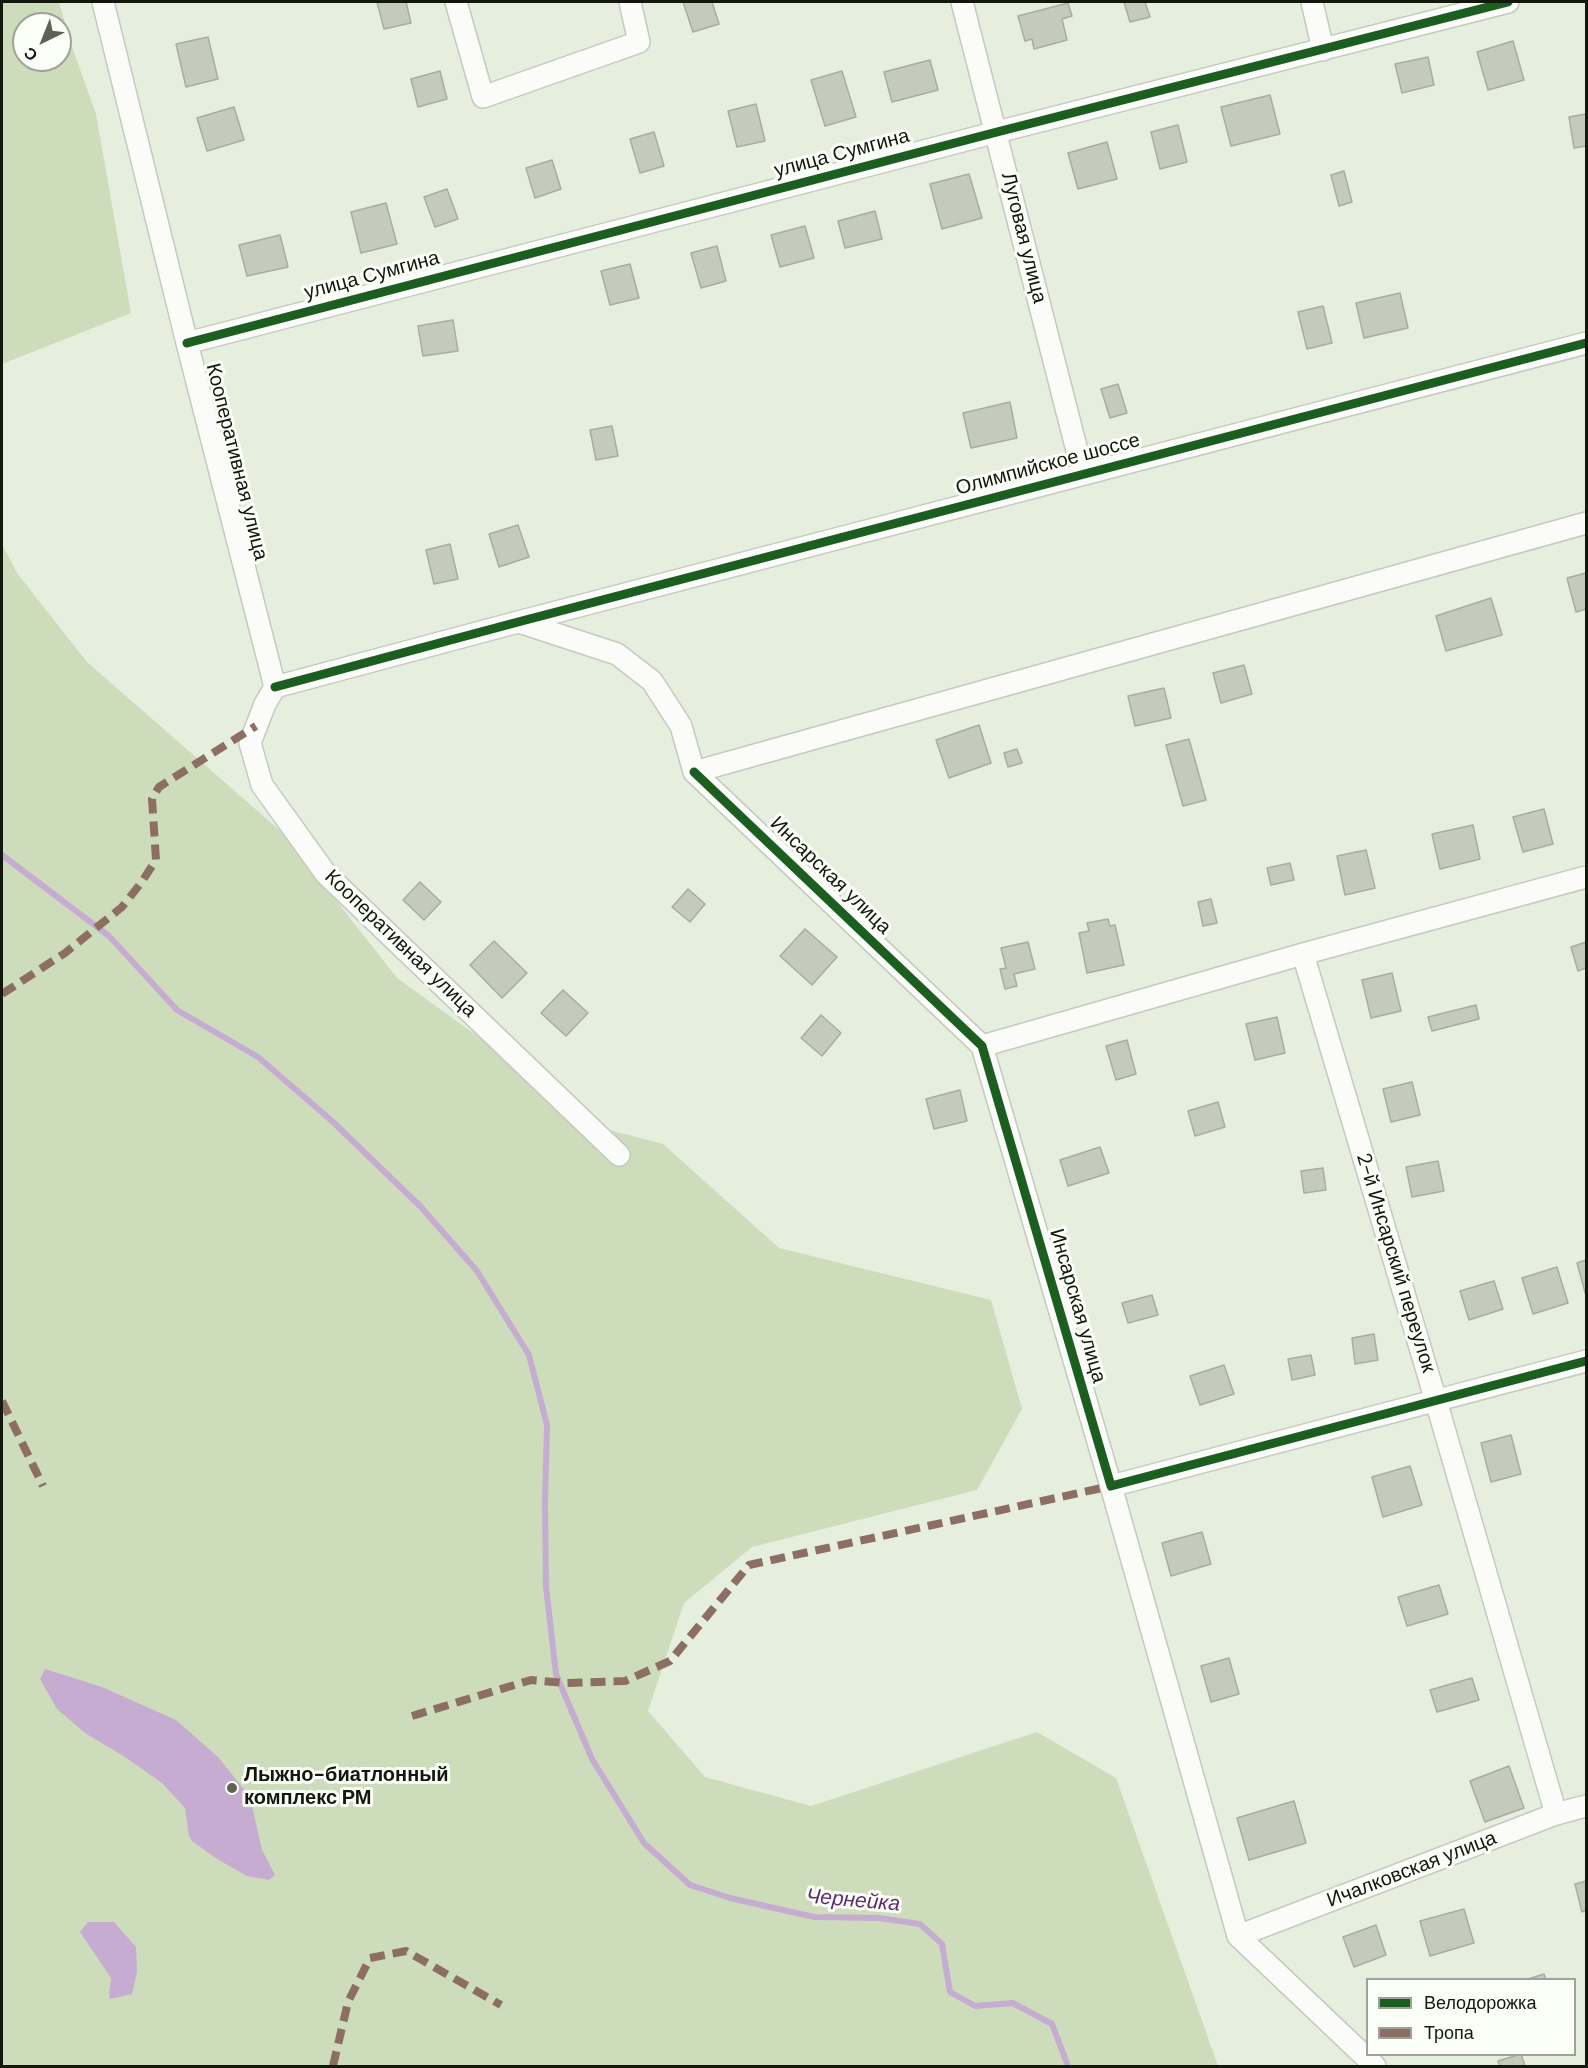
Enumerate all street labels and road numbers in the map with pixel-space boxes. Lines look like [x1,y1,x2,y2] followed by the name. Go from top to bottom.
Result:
[772,124,912,184] street label: улица Сумгина
[995,170,1051,306] street label: Луговая улица
[302,246,442,306] street label: улица Сумгина
[200,361,272,563] street label: Кооперативная улица
[953,429,1143,501] street label: Олимпийское шоссе
[764,812,896,940] street label: Инсарская улица
[319,865,481,1023] street label: Кооперативная улица
[1350,1150,1440,1376] street label: 2-й Инсарский переулок
[1044,1226,1110,1386] street label: Инсарская улица
[1324,1827,1500,1913] street label: Ичалковская улица

